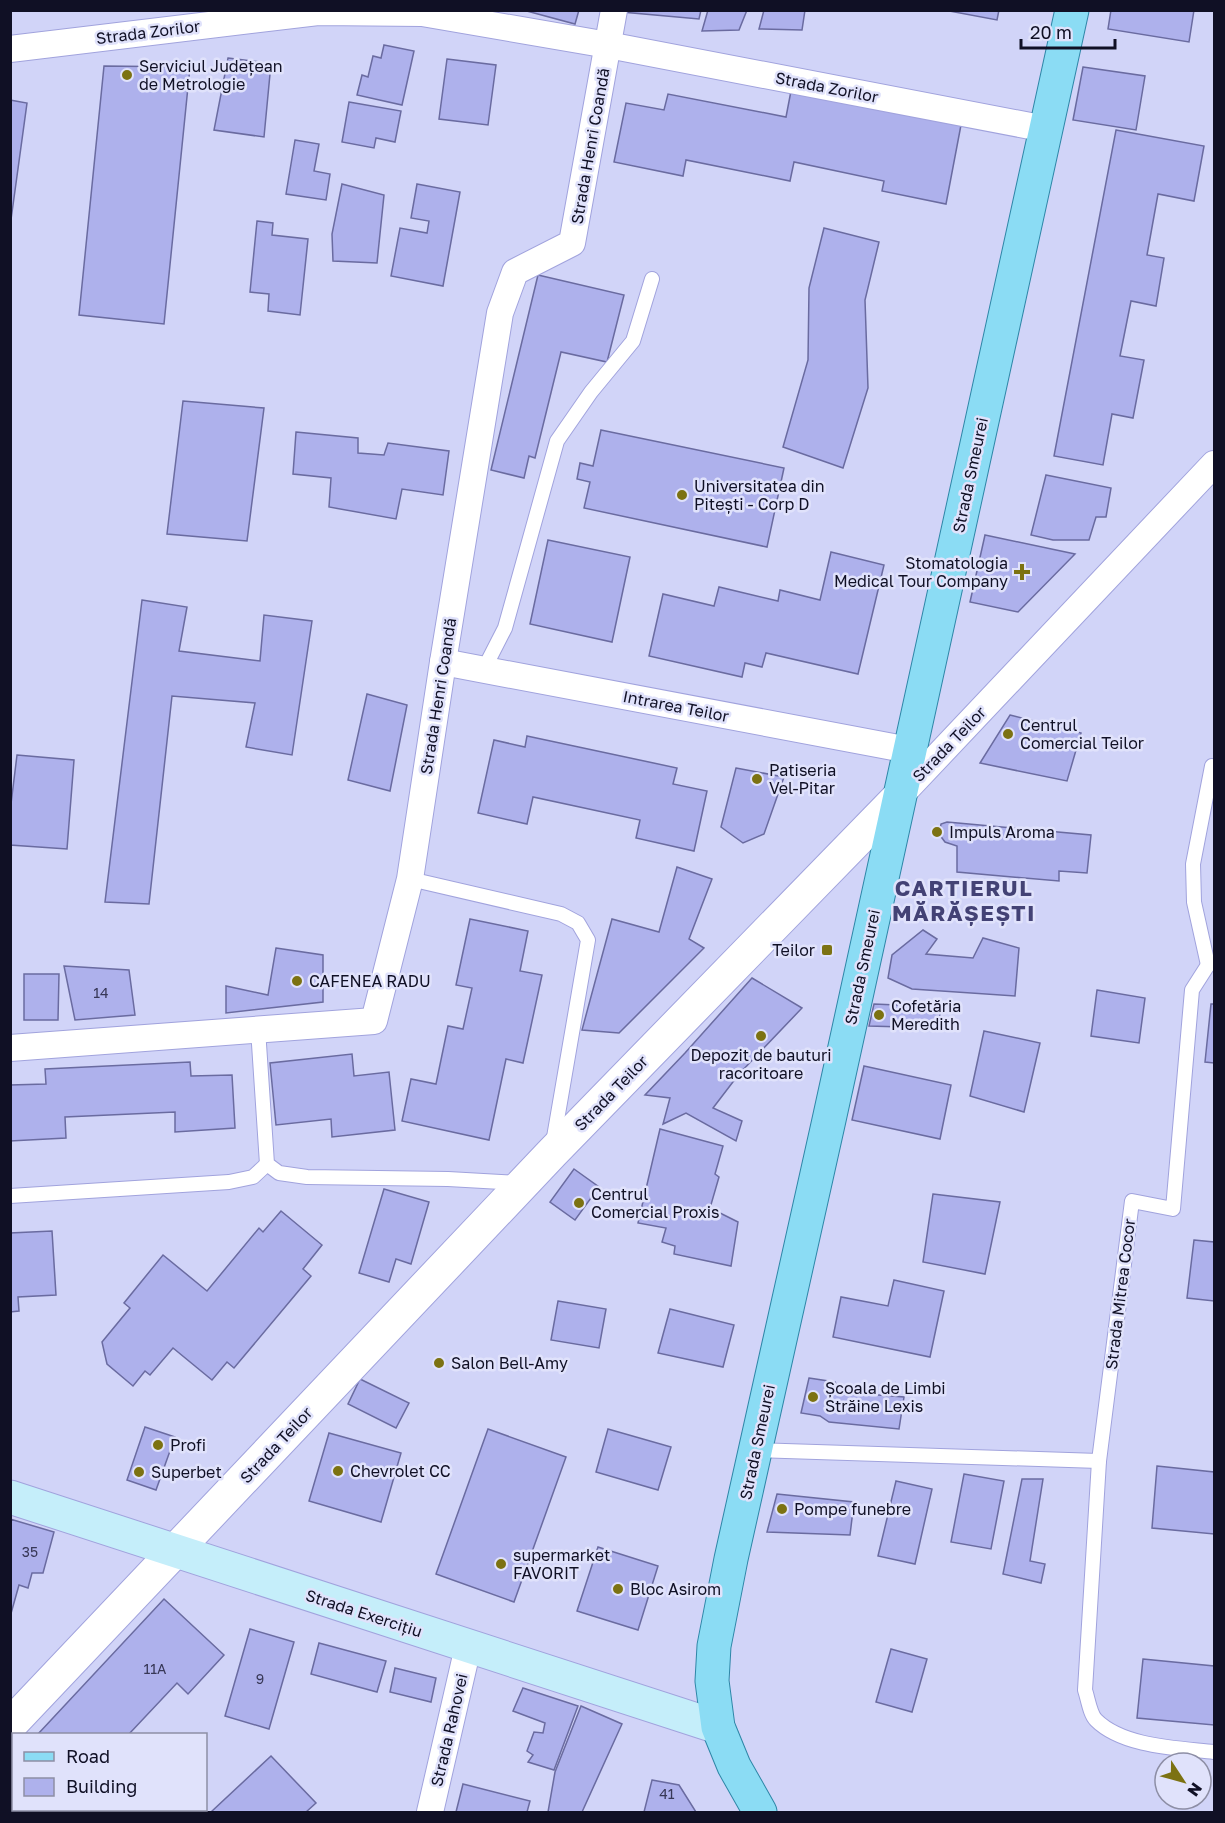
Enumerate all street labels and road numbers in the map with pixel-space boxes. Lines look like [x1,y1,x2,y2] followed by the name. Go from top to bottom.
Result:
[95,16,201,48] street label: Strada Zorilor
[566,66,614,226] street label: Strada Henri Coandă
[774,67,880,107] street label: Strada Zorilor
[948,416,992,534] street label: Strada Smeurei
[416,616,460,776] street label: Strada Henri Coandă
[621,686,731,726] street label: Intrarea Teilor
[908,702,990,786] street label: Strada Teilor
[840,908,884,1026] street label: Strada Smeurei
[570,1051,652,1135] street label: Strada Teilor
[1101,1217,1139,1371] street label: Strada Mitrea Cocor
[735,1383,779,1501] street label: Strada Smeurei
[236,1403,316,1487] street label: Strada Teilor
[303,1585,425,1641] street label: Strada Exercițiu
[426,1672,472,1788] street label: Strada Rahovei

